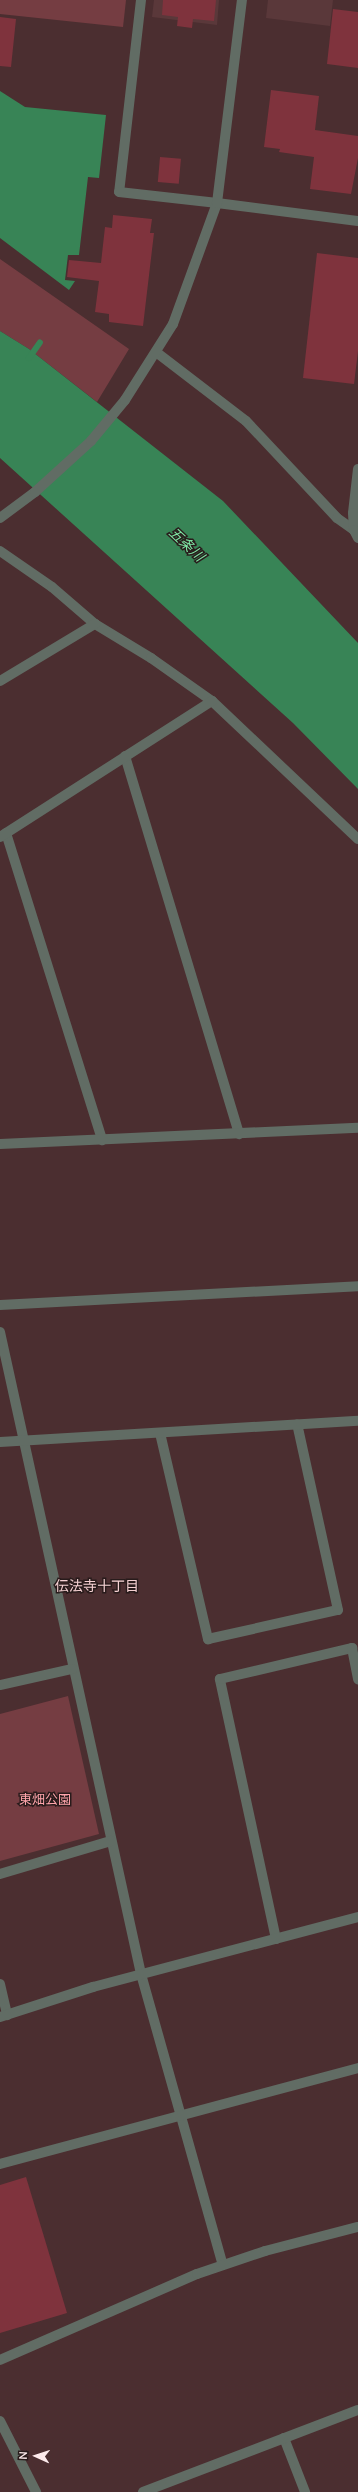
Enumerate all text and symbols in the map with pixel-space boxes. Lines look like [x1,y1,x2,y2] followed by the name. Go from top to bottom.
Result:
[165,525,207,565] water label: 五条川
[55,1579,139,1595] district label: 伝法寺十丁目
[19,1792,71,1808] park label: 東畑公園
[16,2436,56,2476] north arrow
[16,2451,31,2460] text: N

